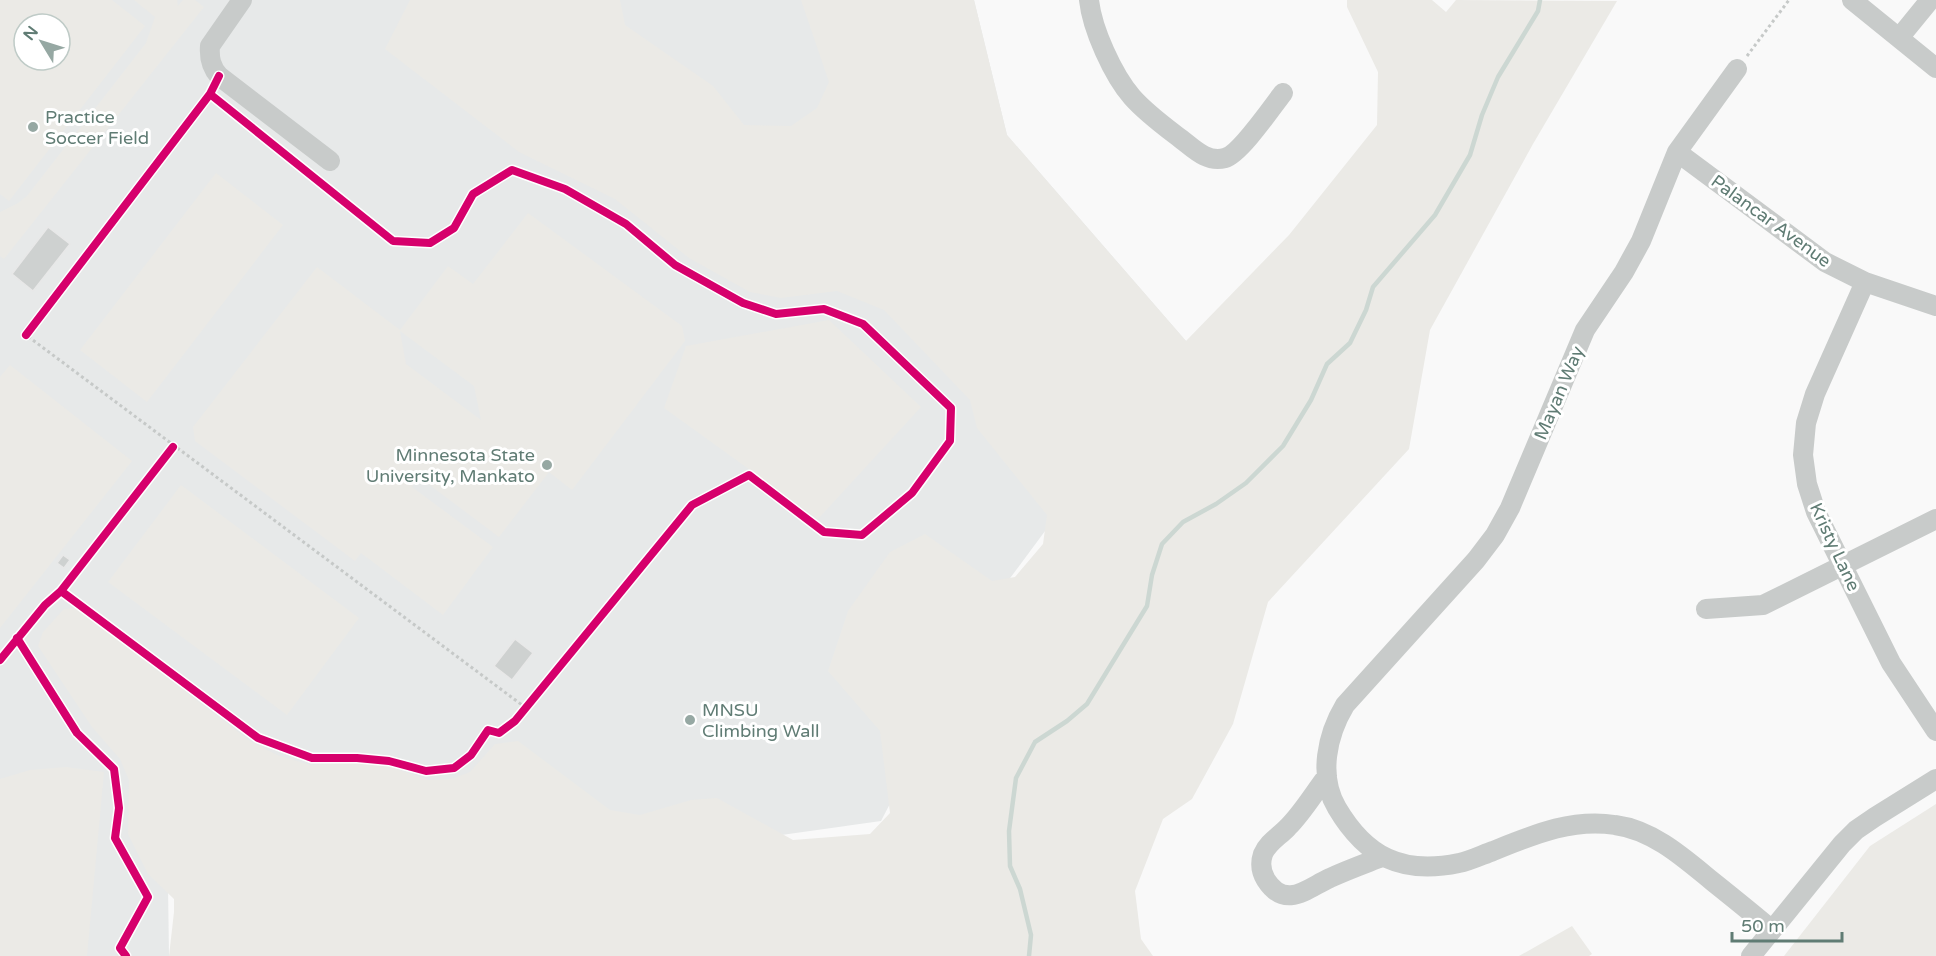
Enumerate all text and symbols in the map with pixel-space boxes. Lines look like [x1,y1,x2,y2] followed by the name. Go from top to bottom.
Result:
[12,12,72,72] north arrow
[19,22,43,45] text: N
[45,106,149,149] place label: Practice Soccer Field
[26,120,40,134] marker: Practice Soccer Field
[1707,170,1835,272] street label: Palancar Avenue
[1529,342,1589,443] street label: Mayan Way
[366,444,535,487] place label: Minnesota State University, Mankato
[540,458,554,472] marker: Minnesota State University, Mankato
[1805,499,1865,595] street label: Kristy Lane
[702,699,819,742] place label: MNSU Climbing Wall
[683,713,697,727] marker: MNSU Climbing Wall
[1732,905,1842,943] scale bar
[1741,915,1785,937] text: 50 m

